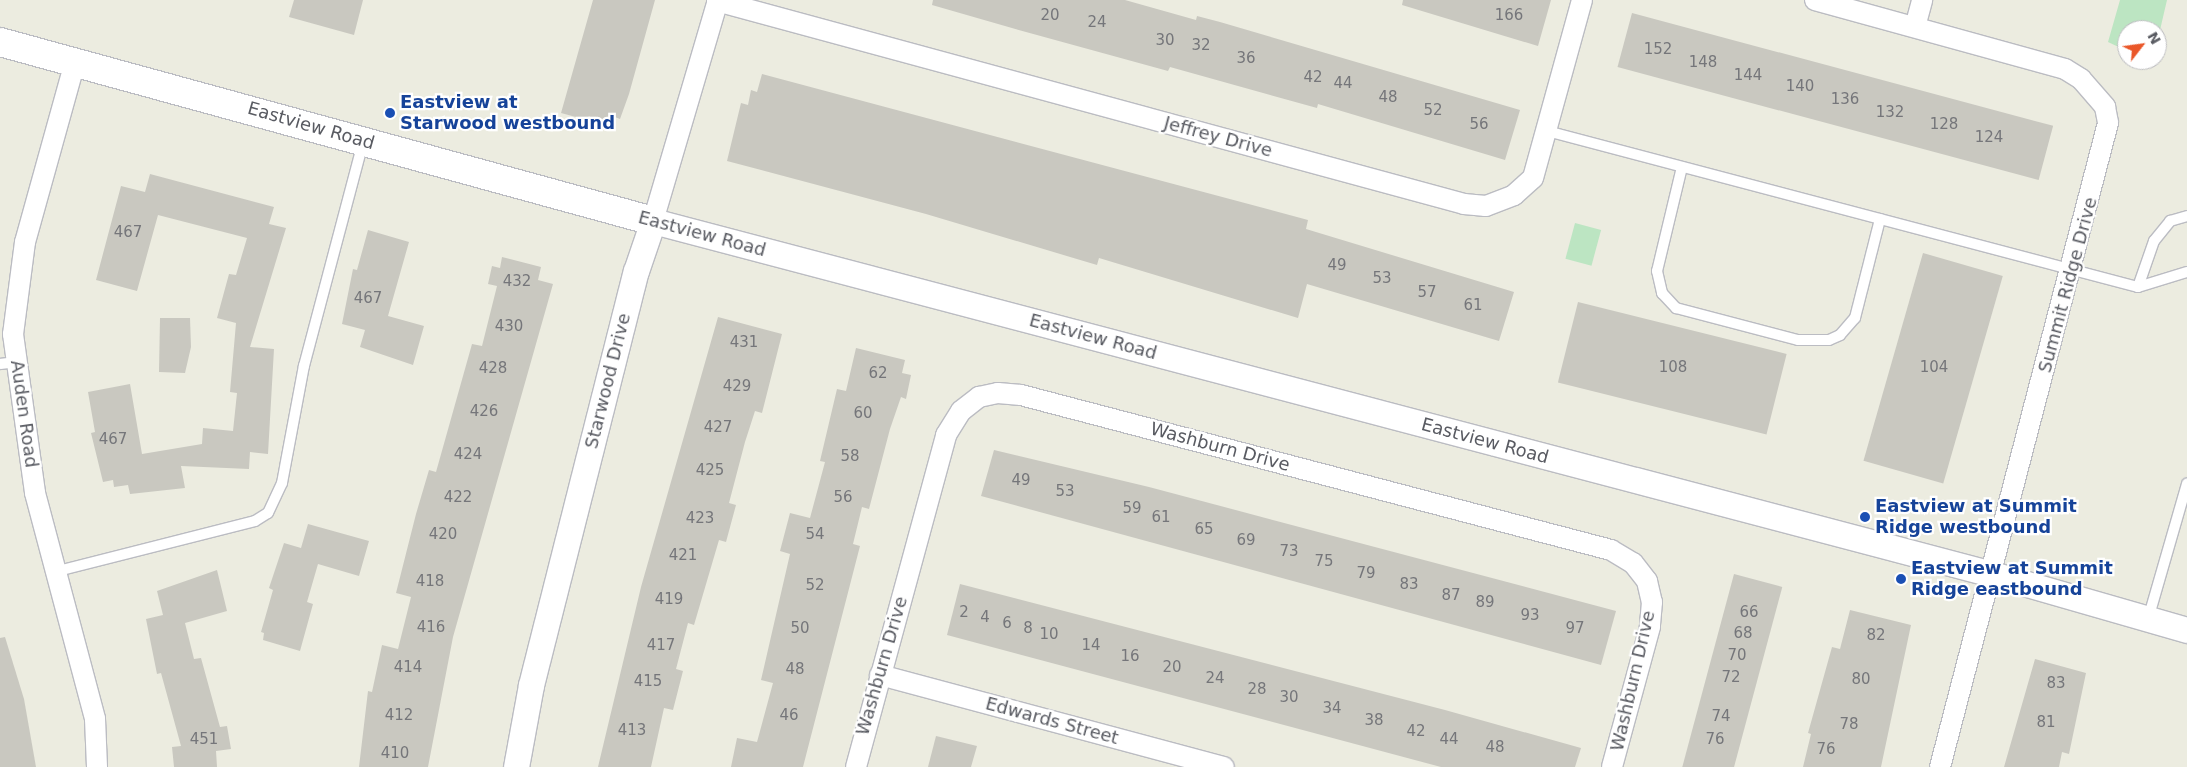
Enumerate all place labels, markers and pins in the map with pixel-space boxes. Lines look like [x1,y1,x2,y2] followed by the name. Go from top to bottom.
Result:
[400,92,615,134] place label: Eastview at Starwood westbound
[384,107,396,119] marker: Eastview at Starwood westbound
[1875,496,2077,538] place label: Eastview at Summit Ridge westbound
[1859,511,1871,523] marker: Eastview at Summit Ridge westbound
[1911,558,2113,600] place label: Eastview at Summit Ridge eastbound
[1895,573,1907,585] marker: Eastview at Summit Ridge eastbound

